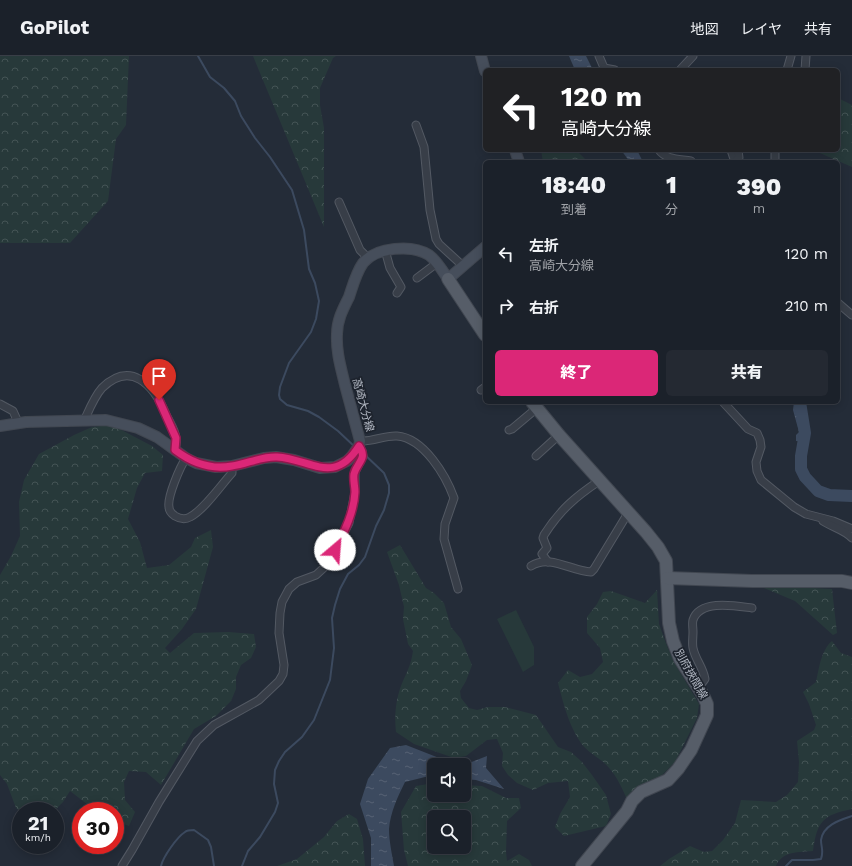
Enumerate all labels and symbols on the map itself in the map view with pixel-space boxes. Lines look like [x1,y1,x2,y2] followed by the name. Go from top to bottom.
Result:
[142,359,176,400] pin
[350,377,376,433] street label: 高崎大分線
[314,529,356,571] position arrow
[672,647,710,701] street label: 別府挾間線
[72,802,124,854] speed limit sign: 30

